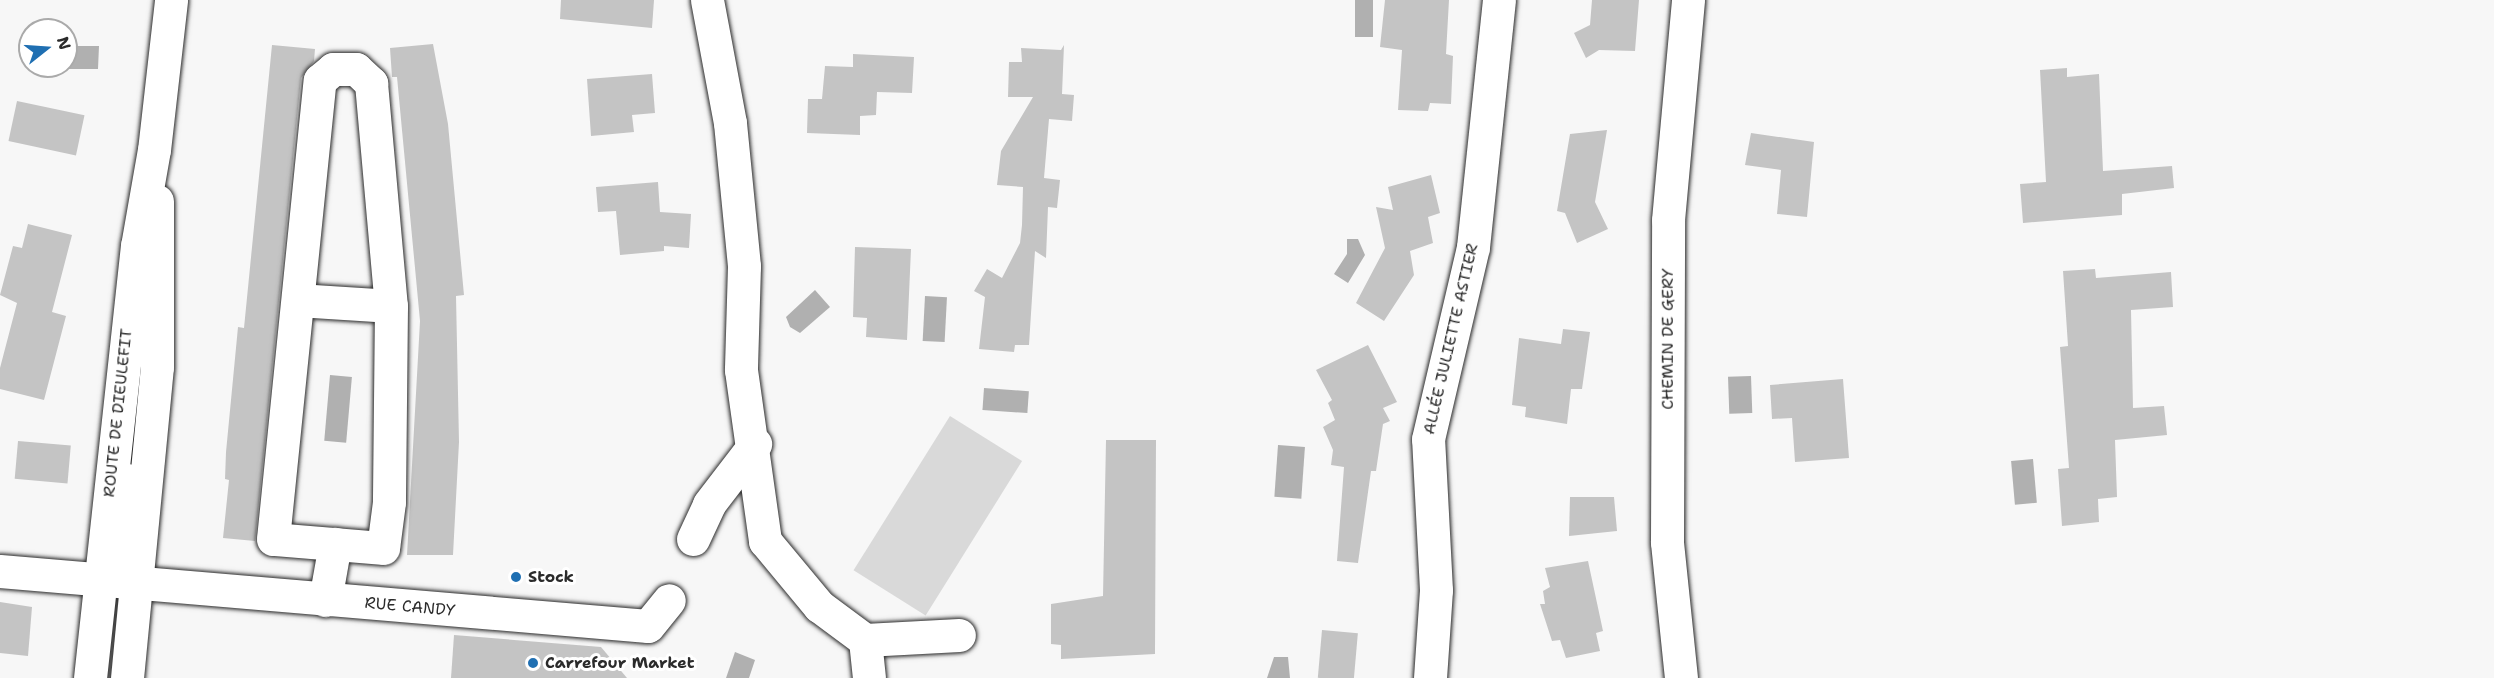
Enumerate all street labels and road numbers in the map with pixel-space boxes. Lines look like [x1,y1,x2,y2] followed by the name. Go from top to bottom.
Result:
[1420,242,1482,436] street label: ALLÉE JULIETTE ASTIER
[1658,268,1678,410] street label: CHEMIN DE GERY
[100,328,136,498] street label: ROUTE DE DIEULEFIT
[364,593,456,621] street label: RUE CANDY

